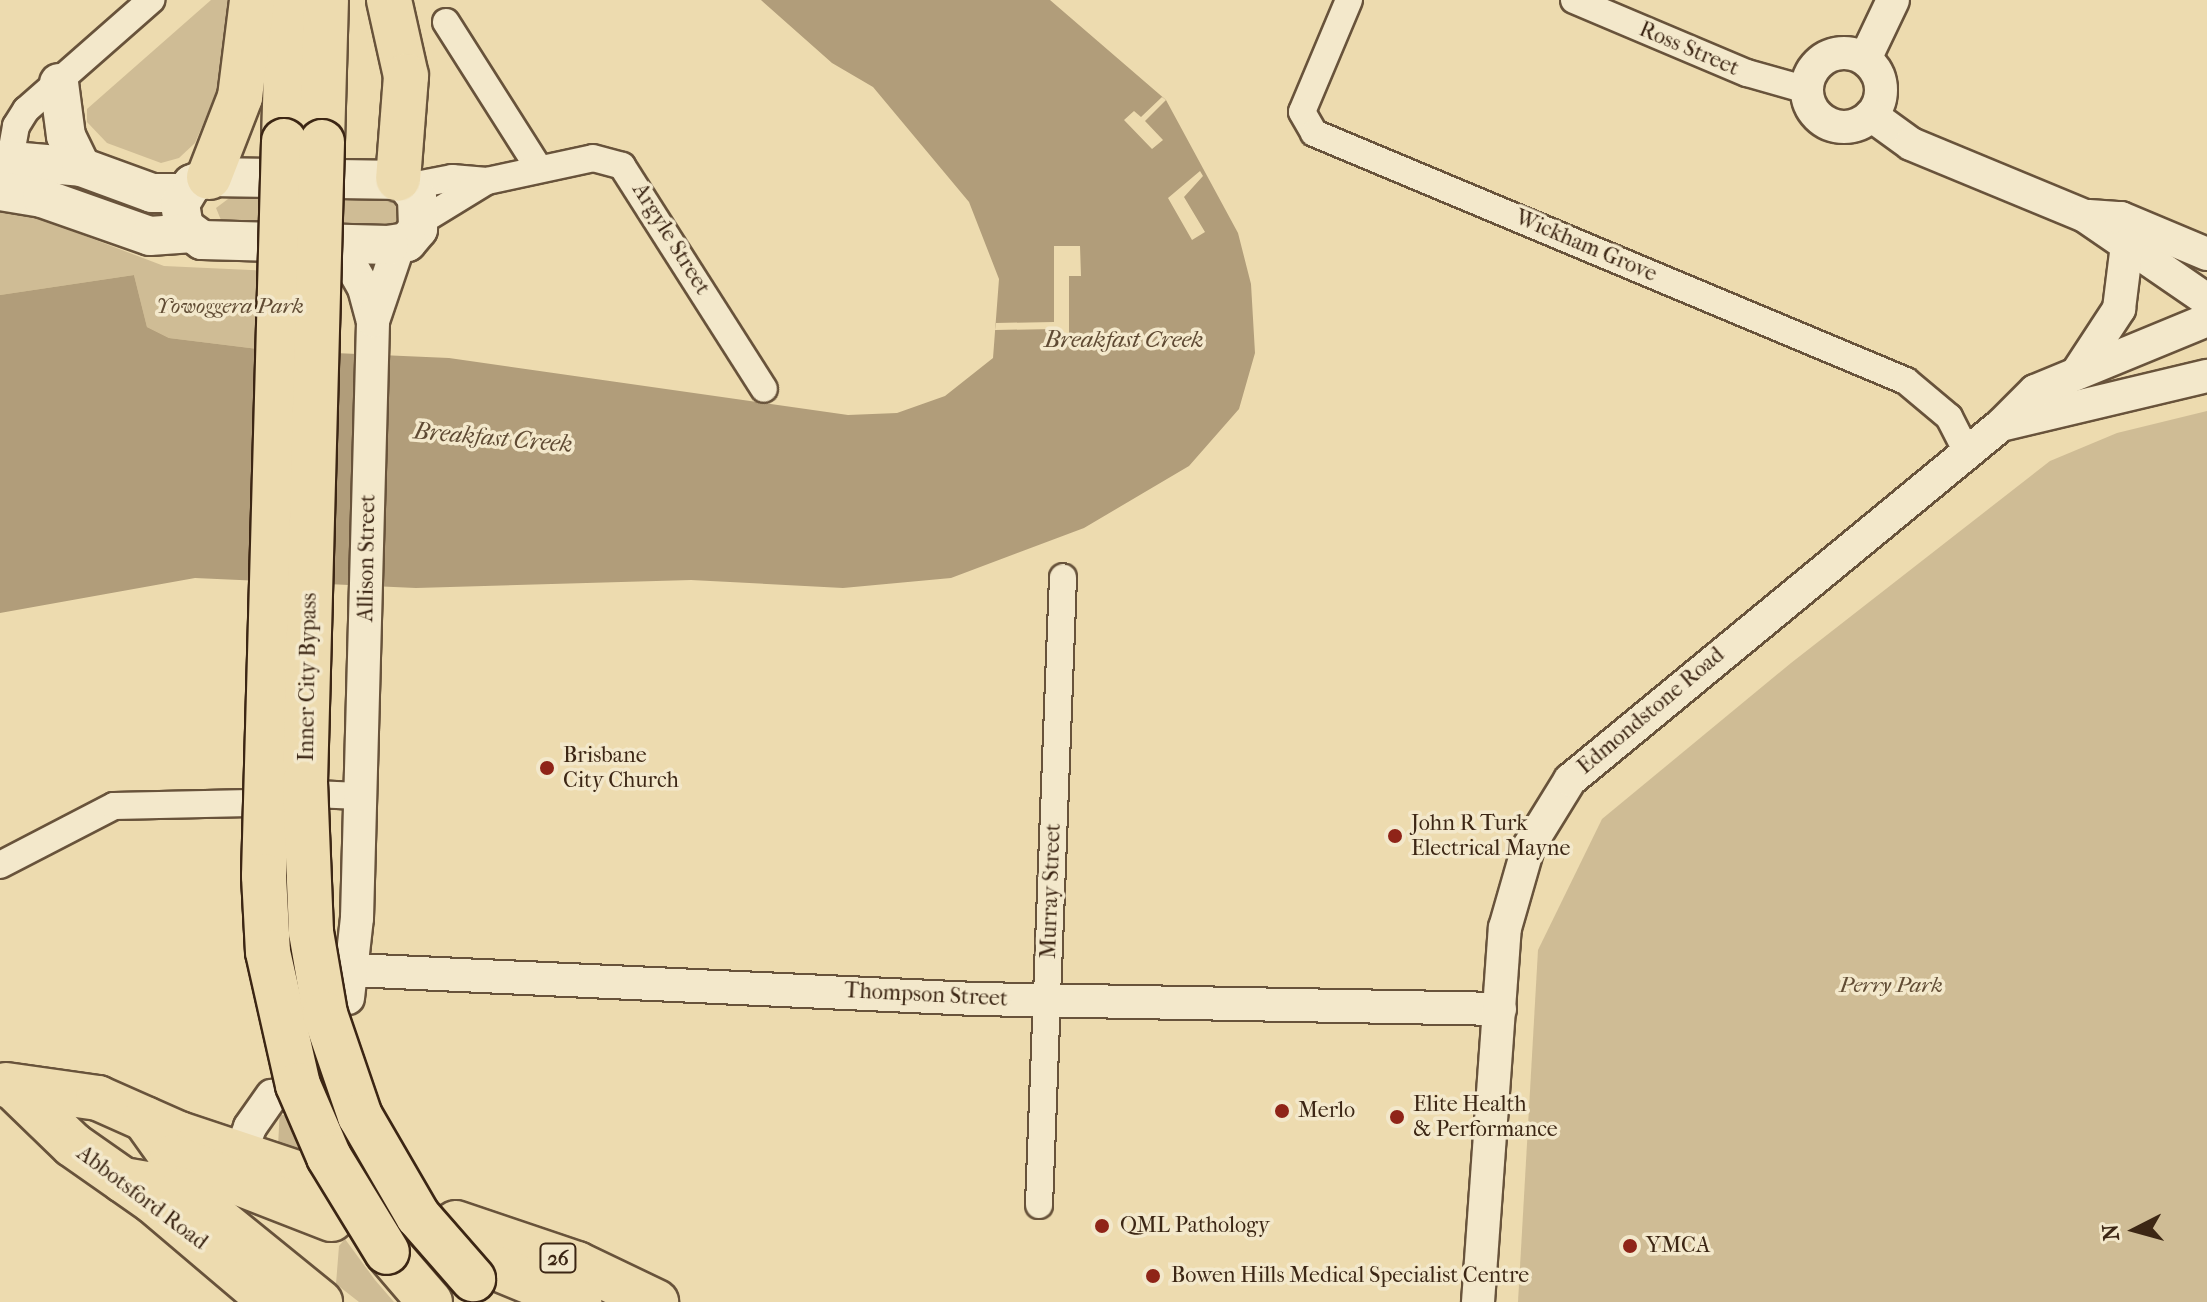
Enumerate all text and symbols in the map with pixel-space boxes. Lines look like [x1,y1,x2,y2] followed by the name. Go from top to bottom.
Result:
[1635,16,1743,82] street label: Ross Street
[626,178,716,300] street label: Argyle Street
[1511,204,1661,288] street label: Wickham Grove
[156,294,304,320] park label: Yowoggera Park
[1044,326,1204,354] water label: Breakfast Creek
[412,417,574,459] water label: Breakfast Creek
[353,494,381,622] street label: Allison Street
[293,592,323,762] street label: Inner City Bypass
[1572,642,1730,780] street label: Edmondstone Road
[563,742,679,794] place label: Brisbane City Church
[538,759,556,777] marker: Brisbane City Church
[1411,810,1570,862] place label: John R Turk Electrical Mayne
[1035,823,1067,959] street label: Murray Street
[1386,827,1404,845] marker: John R Turk Electrical Mayne
[1839,973,1943,999] park label: Perry Park
[844,978,1008,1012] street label: Thompson Street
[1413,1091,1558,1142] place label: Elite Health & Performance
[1298,1098,1355,1124] place label: Merlo
[1273,1102,1291,1120] marker: Merlo
[1388,1108,1406,1126] marker: Elite Health & Performance
[71,1140,213,1256] street label: Abbotsford Road
[2095,1190,2175,1270] north arrow
[1120,1213,1270,1239] place label: QML Pathology
[1091,1215,1113,1237] marker: QML Pathology
[2097,1223,2125,1242] text: N
[1646,1233,1710,1259] place label: YMCA
[1621,1237,1639,1255] marker: YMCA
[538,1242,578,1274] road number: 26
[1171,1263,1529,1289] place label: Bowen Hills Medical Specialist Centre
[1142,1265,1164,1287] marker: Bowen Hills Medical Specialist Centre

